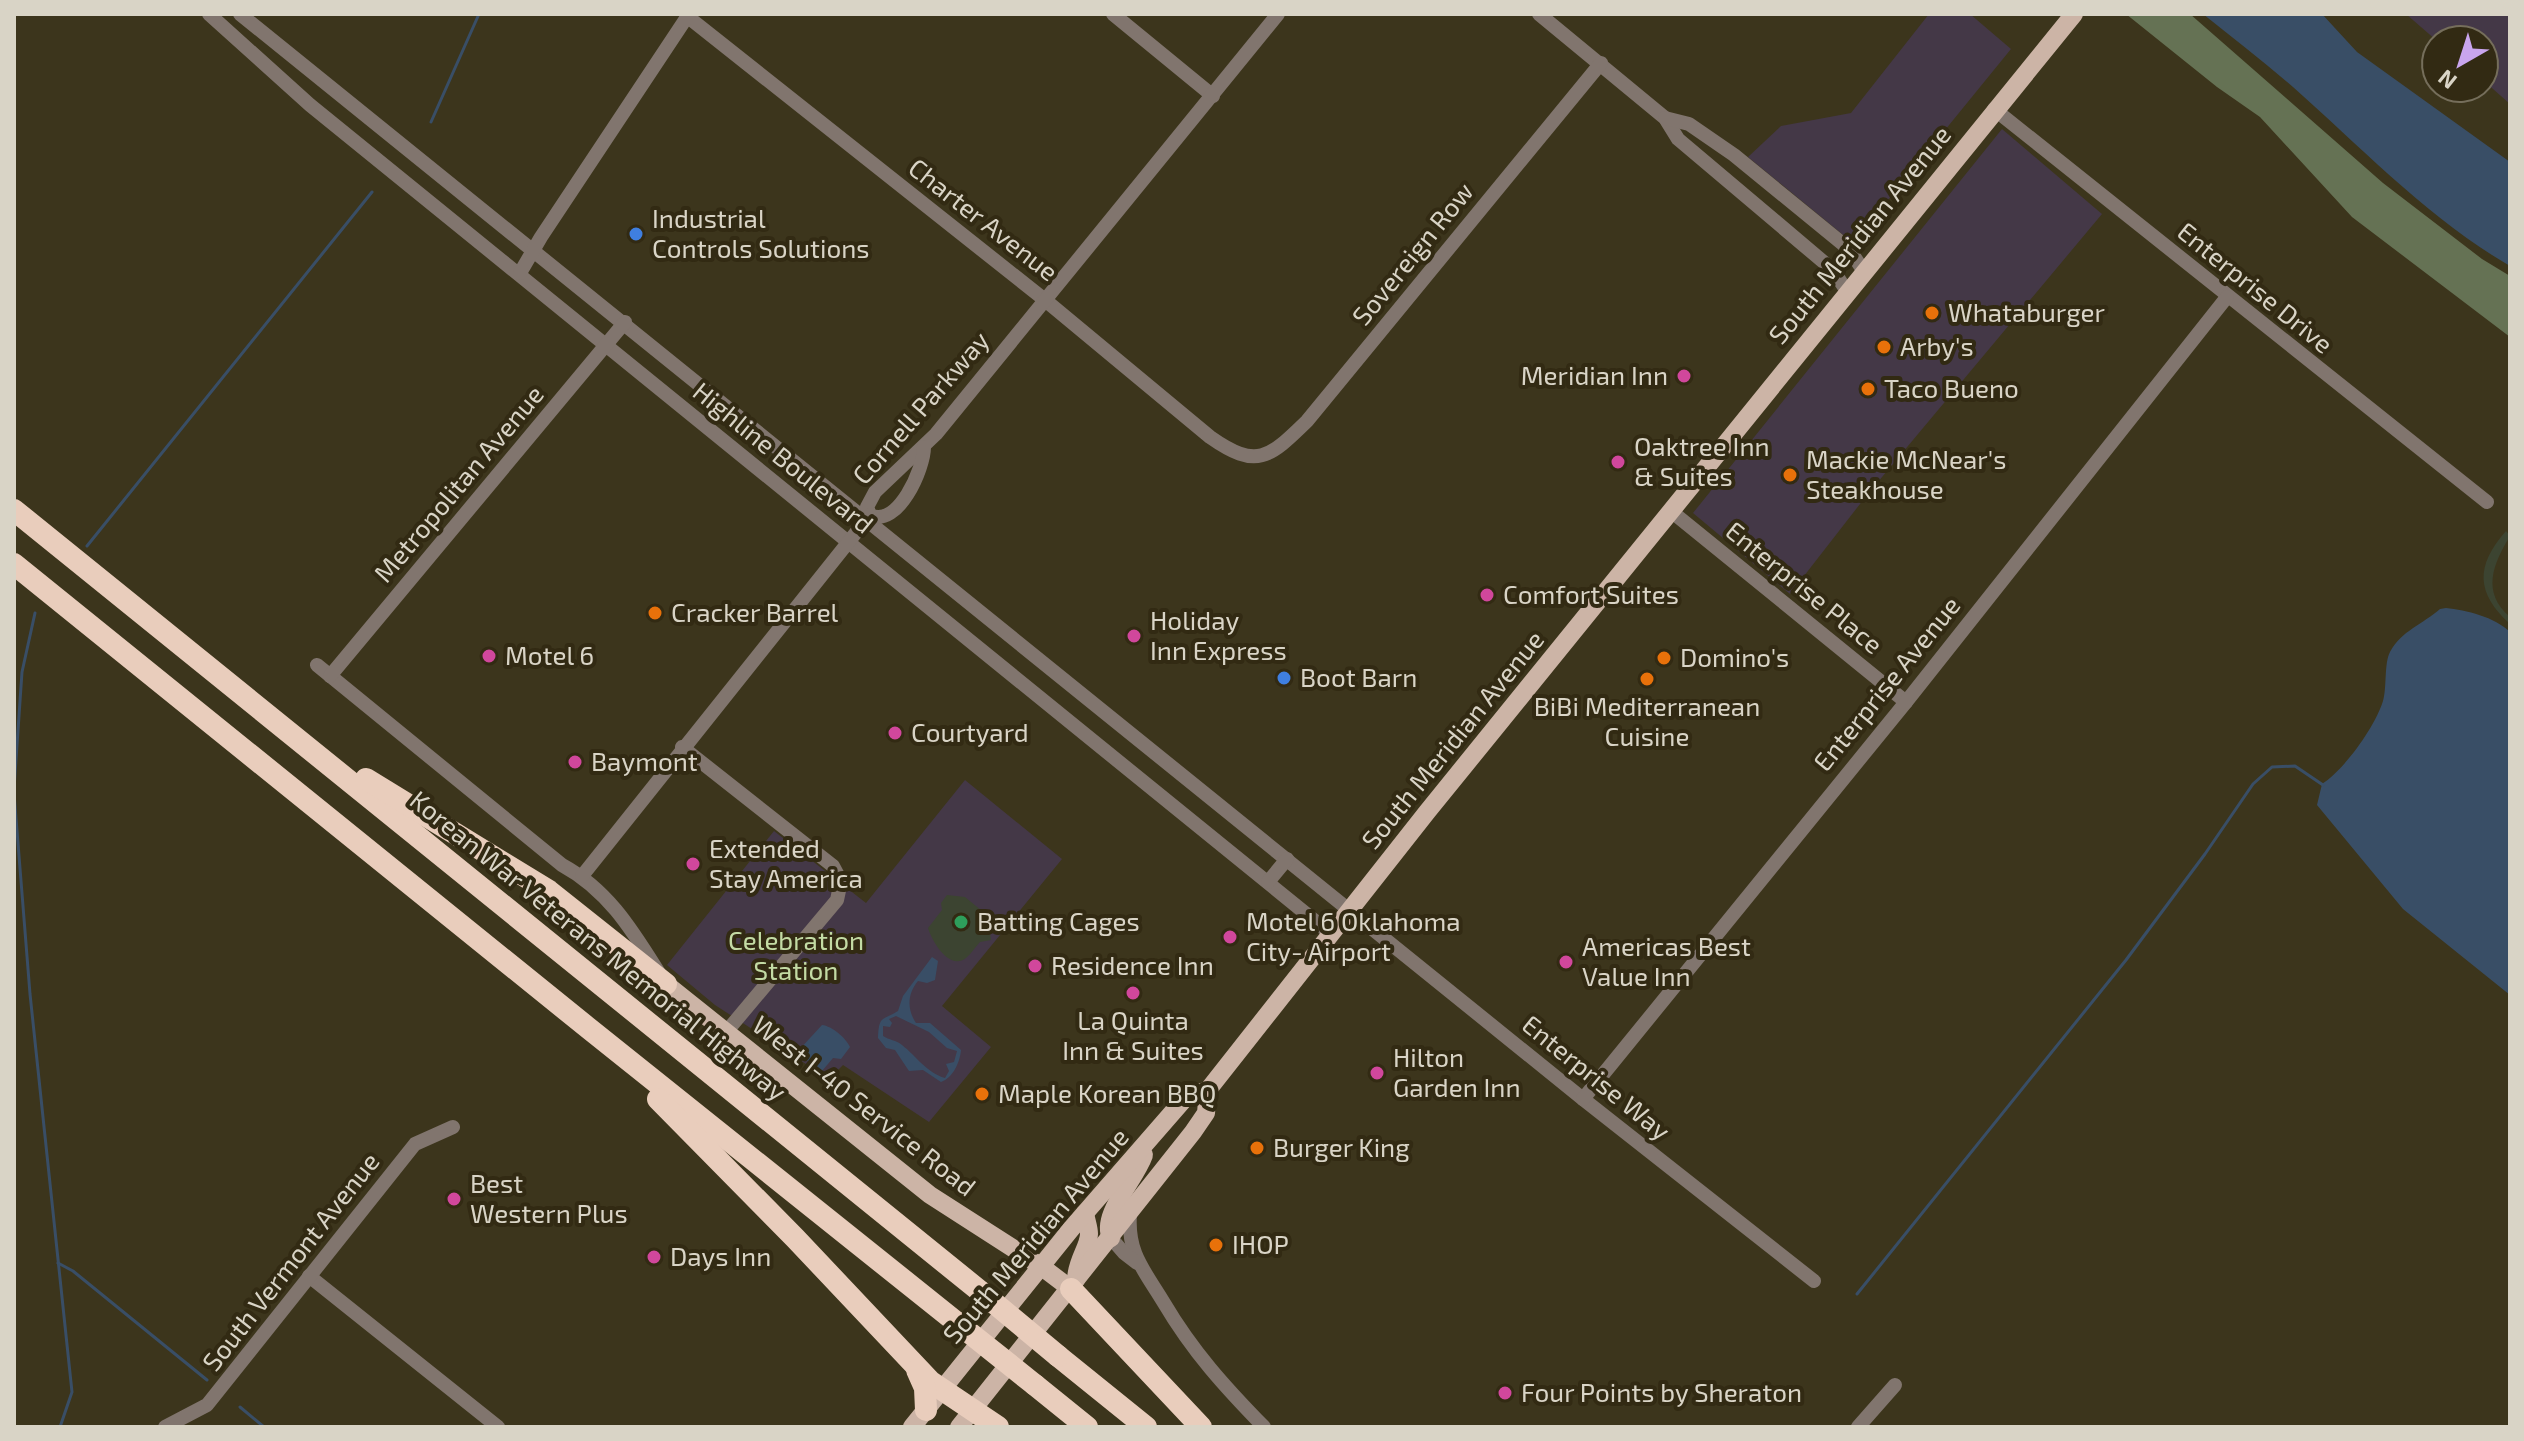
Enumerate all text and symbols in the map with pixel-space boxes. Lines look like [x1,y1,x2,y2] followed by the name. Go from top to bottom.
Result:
[2420,24,2500,104] north arrow
[2432,65,2461,95] text: N
[1761,119,1956,349] street label: South Meridian Avenue
[903,151,1065,287] street label: Charter Avenue
[1345,175,1479,331] street label: Sovereign Row
[652,202,870,263] place label: Industrial Controls Solutions
[2172,215,2340,359] street label: Enterprise Drive
[627,225,645,243] marker: Industrial Controls Solutions
[1948,296,2105,327] place label: Whataburger
[1923,304,1941,322] marker: Whataburger
[845,324,995,490] street label: Cornell Parkway
[1900,330,1974,361] place label: Arby's
[1875,338,1893,356] marker: Arby's
[1521,359,1668,390] place label: Meridian Inn
[1675,367,1693,385] marker: Meridian Inn
[1884,372,2019,403] place label: Taco Bueno
[688,375,880,539] street label: Highline Boulevard
[367,378,549,588] street label: Metropolitan Avenue
[1859,380,1877,398] marker: Taco Bueno
[1634,430,1770,491] place label: Oaktree Inn & Suites
[1806,443,2006,504] place label: Mackie McNear's Steakhouse
[1609,453,1627,471] marker: Oaktree Inn & Suites
[1781,466,1799,484] marker: Mackie McNear's Steakhouse
[1720,514,1890,660] street label: Enterprise Place
[1503,578,1679,609] place label: Comfort Suites
[1478,586,1496,604] marker: Comfort Suites
[1806,590,1966,777] street label: Enterprise Avenue
[671,596,839,627] place label: Cracker Barrel
[646,604,664,622] marker: Cracker Barrel
[1150,604,1287,665] place label: Holiday Inn Express
[1354,624,1549,854] street label: South Meridian Avenue
[1125,627,1143,645] marker: Holiday Inn Express
[505,639,594,670] place label: Motel 6
[1680,641,1789,672] place label: Domino's
[480,647,498,665] marker: Motel 6
[1655,649,1673,667] marker: Domino's
[1300,661,1417,692] place label: Boot Barn
[1275,669,1293,687] marker: Boot Barn
[1638,670,1656,688] marker: BiBi Mediterranean Cuisine
[1534,690,1760,751] place label: BiBi Mediterranean Cuisine
[911,716,1029,747] place label: Courtyard
[886,724,904,742] marker: Courtyard
[591,745,698,776] place label: Baymont
[566,753,584,771] marker: Baymont
[405,783,793,1106] street label: Korean War Veterans Memorial Highway
[709,832,863,893] place label: Extended Stay America
[684,855,702,873] marker: Extended Stay America
[977,905,1140,936] place label: Batting Cages
[1246,905,1460,966] place label: Motel 6 Oklahoma City- Airport
[952,913,970,931] marker: Batting Cages
[728,924,864,985] park label: Celebration Station
[1221,928,1239,946] marker: Motel 6 Oklahoma City- Airport
[1582,930,1751,991] place label: Americas Best Value Inn
[1051,949,1214,980] place label: Residence Inn
[1557,953,1575,971] marker: Americas Best Value Inn
[1026,957,1044,975] marker: Residence Inn
[1124,984,1142,1002] marker: La Quinta Inn & Suites
[1062,1004,1204,1065] place label: La Quinta Inn & Suites
[747,1008,983,1201] street label: West I-40 Service Road
[1517,1008,1677,1146] street label: Enterprise Way
[1393,1041,1521,1102] place label: Hilton Garden Inn
[1368,1064,1386,1082] marker: Hilton Garden Inn
[998,1077,1216,1108] place label: Maple Korean BBQ
[973,1085,991,1103] marker: Maple Korean BBQ
[936,1121,1134,1349] street label: South Meridian Avenue
[1273,1131,1410,1162] place label: Burger King
[1248,1139,1266,1157] marker: Burger King
[195,1146,385,1376] street label: South Vermont Avenue
[470,1167,628,1228] place label: Best Western Plus
[445,1190,463,1208] marker: Best Western Plus
[1232,1228,1289,1259] place label: IHOP
[1207,1236,1225,1254] marker: IHOP
[670,1240,771,1271] place label: Days Inn
[645,1248,663,1266] marker: Days Inn
[1521,1376,1802,1407] place label: Four Points by Sheraton
[1496,1384,1514,1402] marker: Four Points by Sheraton

